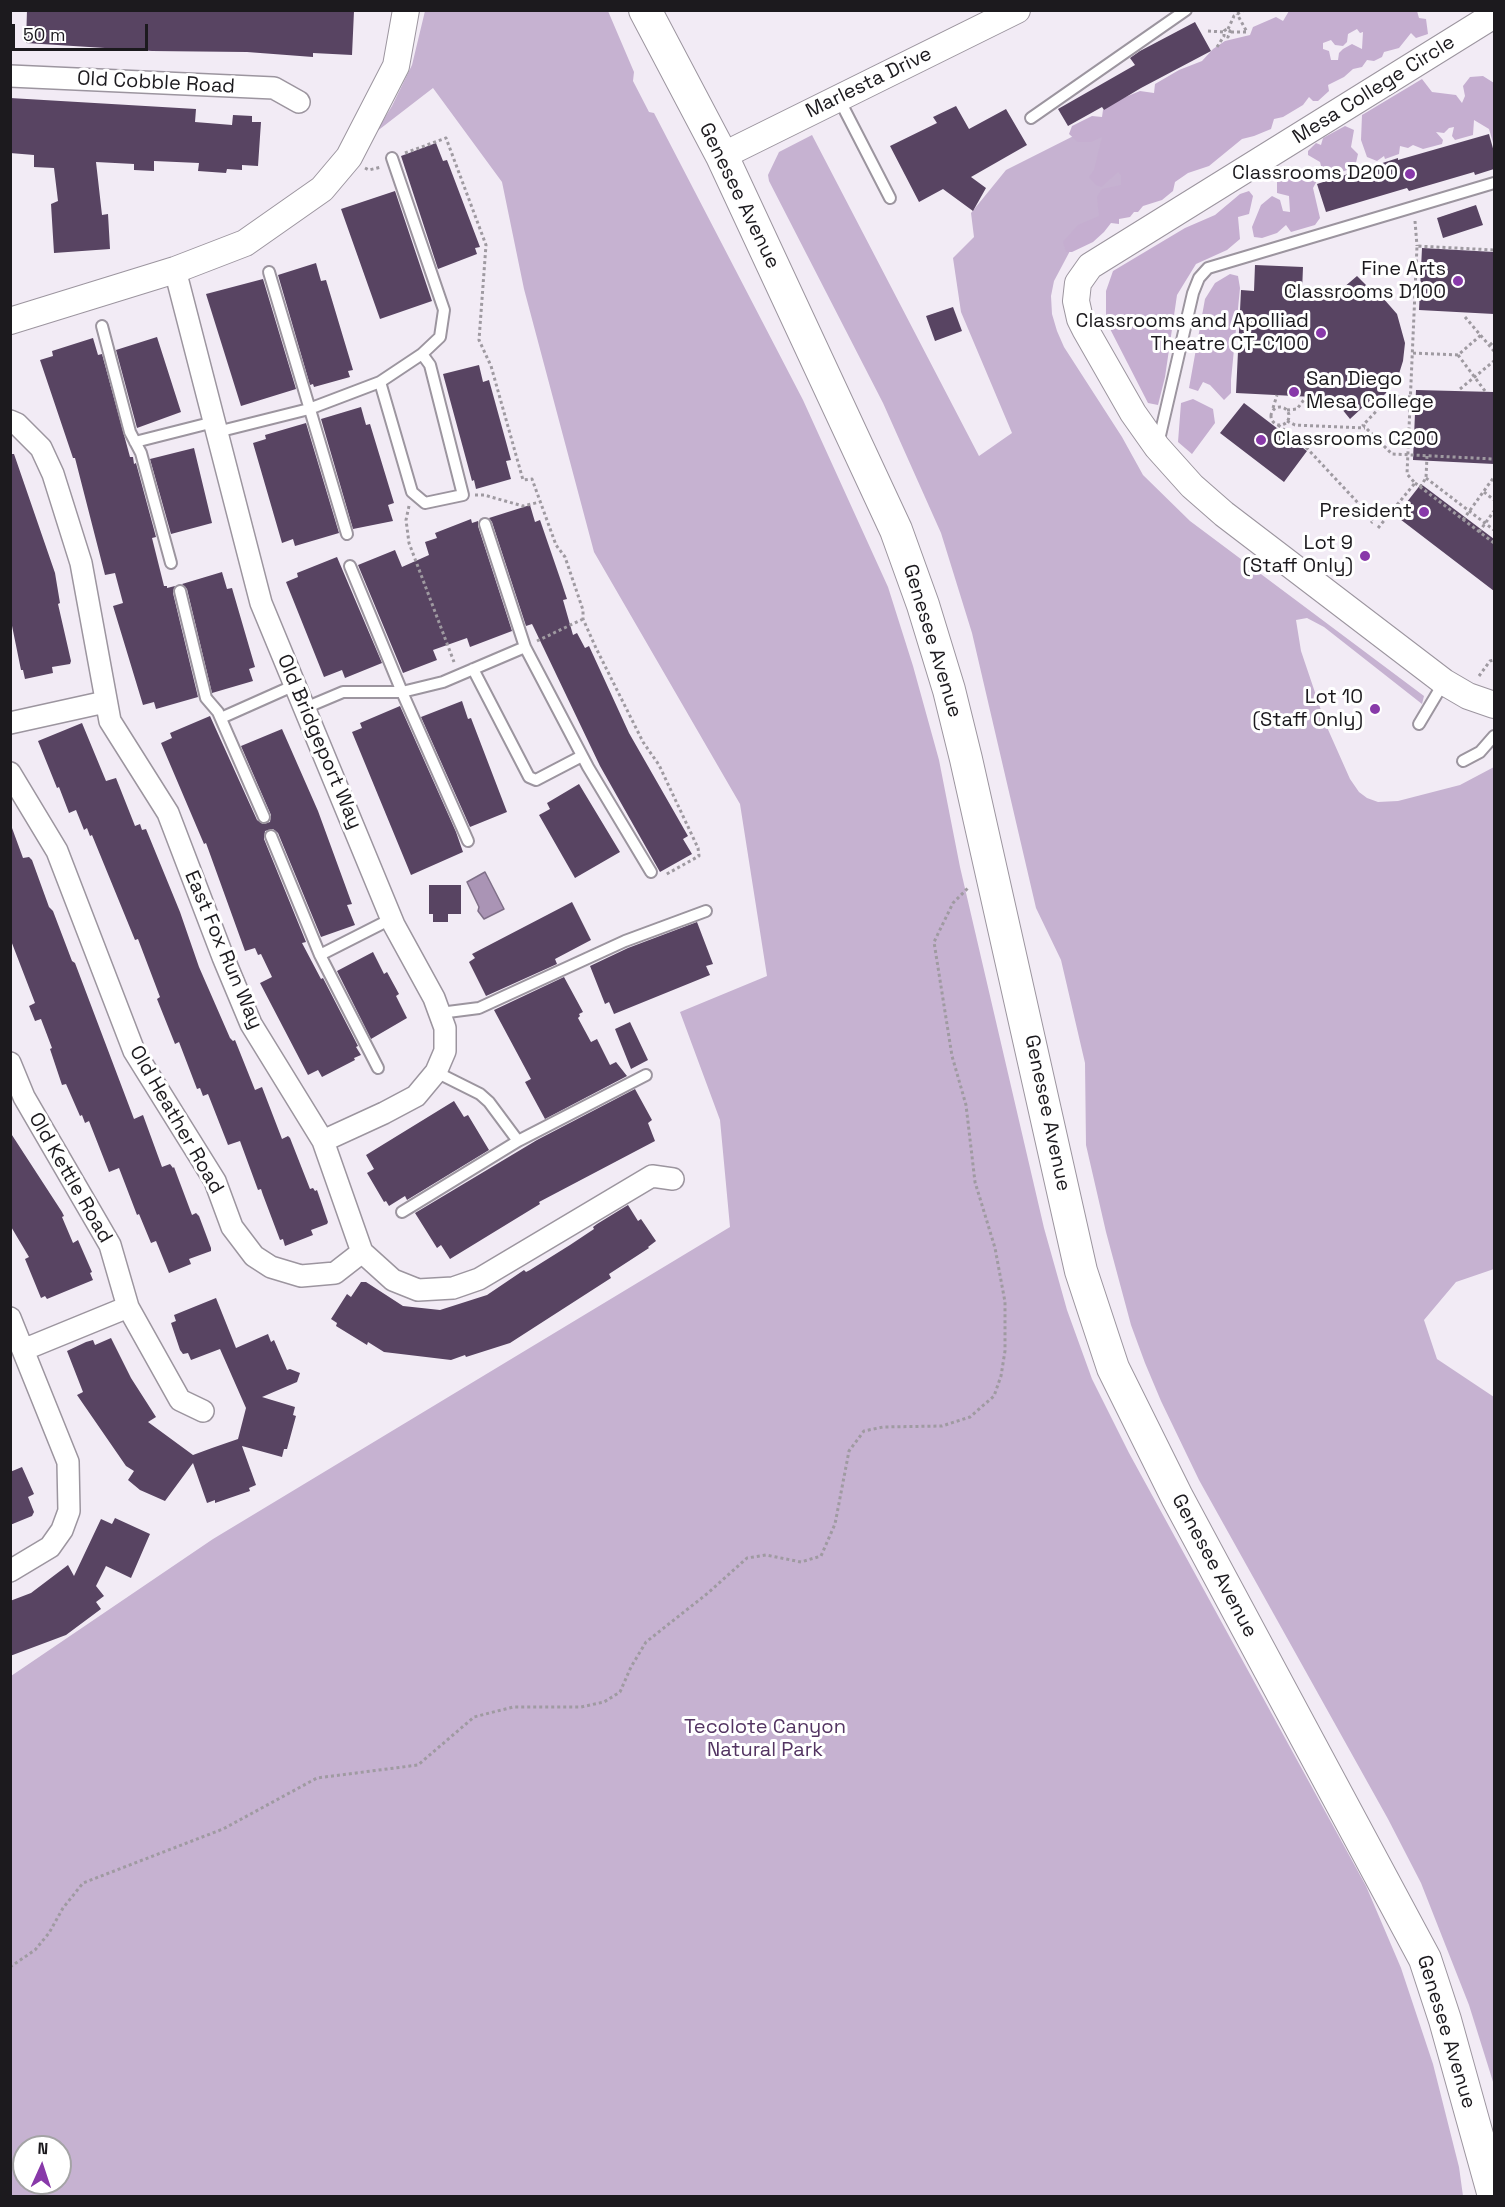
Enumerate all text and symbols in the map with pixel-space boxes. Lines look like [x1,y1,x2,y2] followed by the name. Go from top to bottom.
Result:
[15,12,152,50] scale bar
[23,23,65,46] text: 50 m
[1289,30,1459,150] street label: Mesa College Circle
[802,42,936,124] street label: Marlesta Drive
[76,67,236,99] street label: Old Cobble Road
[693,119,785,273] street label: Genesee Avenue
[1232,162,1398,186] place label: Classrooms D200
[1403,167,1417,181] marker: Classrooms D200
[1284,258,1446,305] place label: Fine Arts Classrooms D100
[1451,274,1465,288] marker: Fine Arts Classrooms D100
[1076,310,1309,357] place label: Classrooms and Apolliad Theatre CT-C100
[1314,326,1328,340] marker: Classrooms and Apolliad Theatre CT-C100
[1306,368,1434,415] place label: San Diego Mesa College
[1287,385,1301,399] marker: San Diego Mesa College
[1273,428,1439,452] place label: Classrooms C200
[1254,433,1268,447] marker: Classrooms C200
[1320,500,1412,524] place label: President
[1417,505,1431,519] marker: President
[1243,532,1353,579] place label: Lot 9 (Staff Only)
[1358,549,1372,563] marker: Lot 9 (Staff Only)
[897,561,967,721] street label: Genesee Avenue
[271,651,367,833] street label: Old Bridgeport Way
[1253,686,1363,733] place label: Lot 10 (Staff Only)
[1368,702,1382,716] marker: Lot 10 (Staff Only)
[179,867,267,1033] street label: East Fox Run Way
[1019,1033,1075,1193] street label: Genesee Avenue
[124,1042,228,1198] street label: Old Heather Road
[23,1109,117,1247] street label: Old Kettle Road
[1166,1490,1262,1642] street label: Genesee Avenue
[684,1716,846,1763] park label: Tecolote Canyon Natural Park
[1411,1952,1481,2112] street label: Genesee Avenue
[12,2135,72,2195] north arrow
[37,2138,49,2159] text: N

